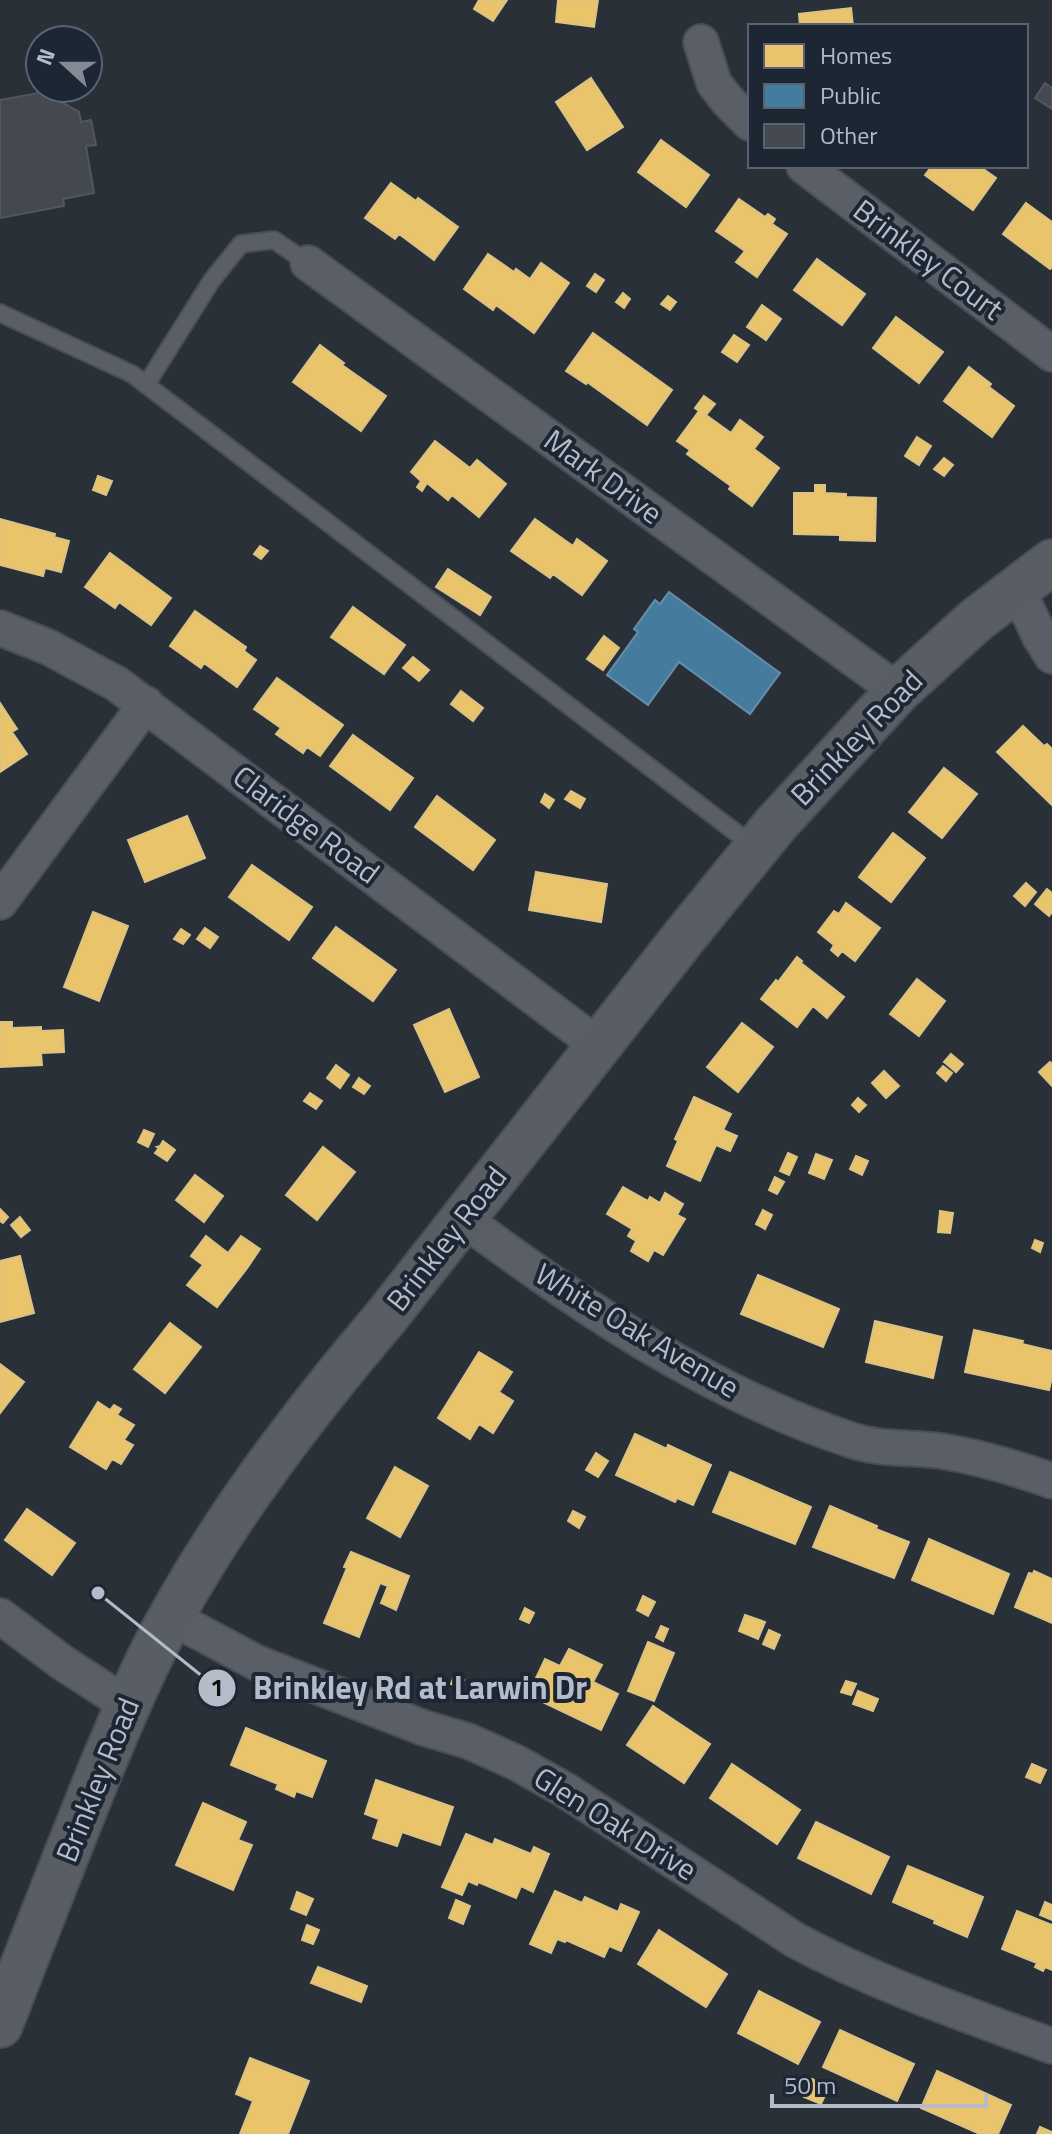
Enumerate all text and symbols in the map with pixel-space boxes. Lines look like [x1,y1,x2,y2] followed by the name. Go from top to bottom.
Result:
[24,24,104,104] north arrow
[748,24,1028,168] legend
[820,37,892,73] text: Homes
[27,44,64,70] text: N
[820,77,881,113] text: Public
[820,117,878,153] text: Other
[844,187,1014,331] street label: Brinkley Court
[535,417,673,535] street label: Mark Drive
[779,659,933,816] street label: Brinkley Road
[224,754,390,895] street label: Claridge Road
[375,1156,518,1321] street label: Brinkley Road
[527,1251,748,1409] street label: White Oak Avenue
[197,1660,603,1716] callout: Brinkley Rd at Larwin Dr
[253,1663,587,1711] text: Brinkley Rd at Larwin Dr
[210,1669,224,1705] text: 1
[43,1690,151,1869] street label: Brinkley Road
[525,1755,706,1892] street label: Glen Oak Drive
[772,2058,986,2108] scale bar
[784,2067,836,2103] text: 50 m

